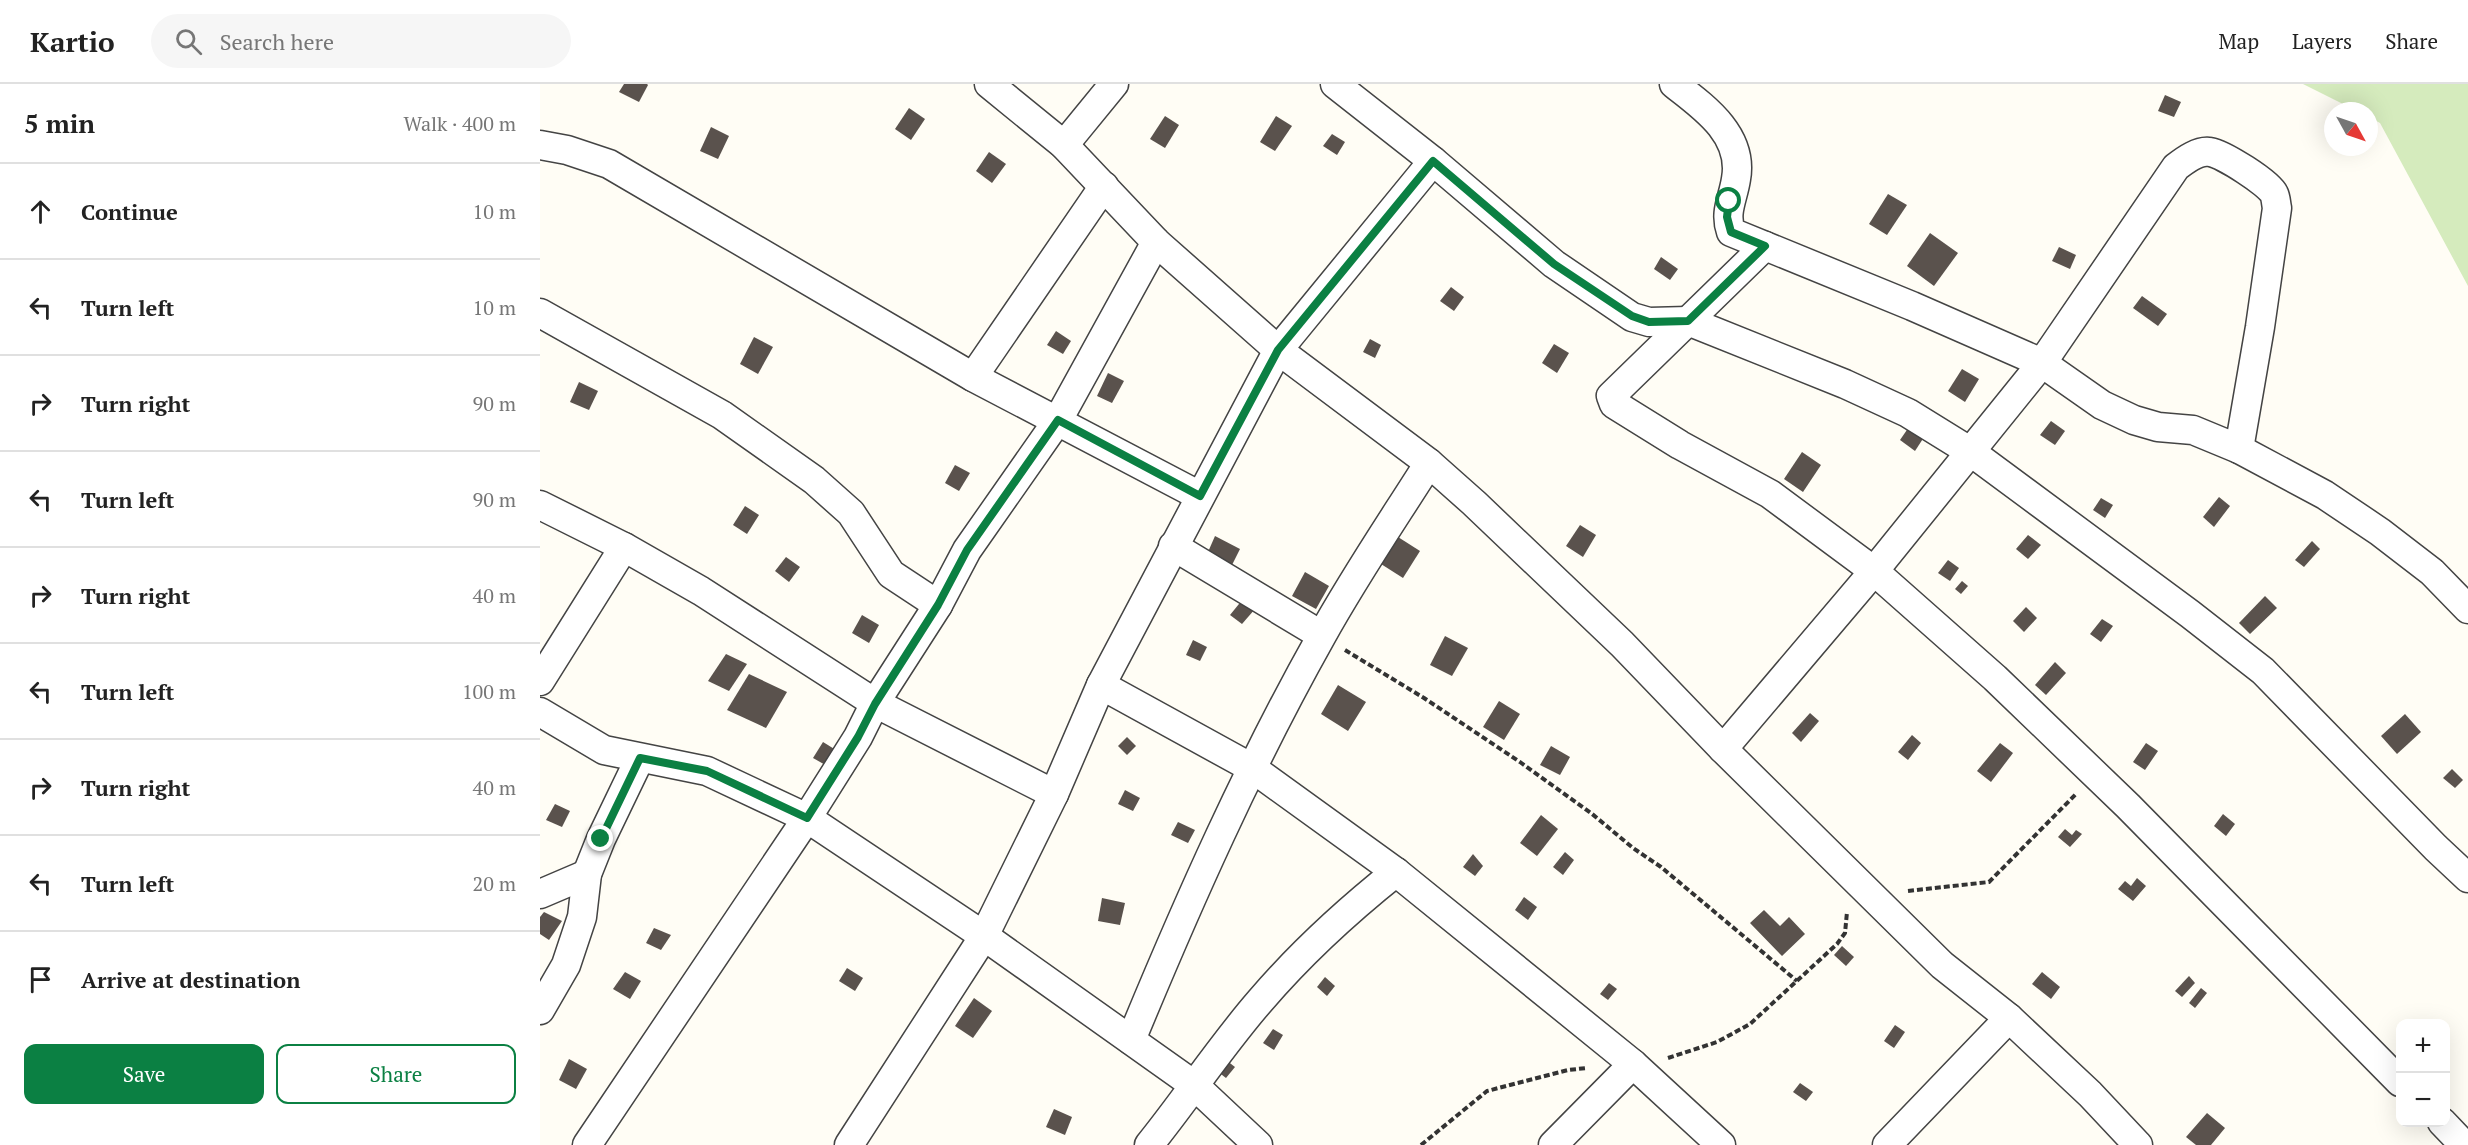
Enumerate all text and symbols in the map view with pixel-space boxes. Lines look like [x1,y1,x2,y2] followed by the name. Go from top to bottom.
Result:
[151,14,571,68] search box
[30,23,115,60] text: Kartio
[172,25,205,58] icon: search
[220,27,334,56] text: Search here
[2218,27,2259,55] text: Map
[2292,27,2352,55] text: Layers
[2385,27,2438,55] text: Share
[2324,102,2378,156] north arrow
[24,106,95,140] text: 5 min
[404,110,516,137] text: Walk · 400 m
[1715,187,1741,213] route start
[24,195,57,228] icon: ahead
[81,197,178,226] text: Continue
[473,198,516,225] text: 10 m
[24,291,57,324] icon: left
[81,293,174,322] text: Turn left
[473,294,516,321] text: 10 m
[24,387,57,420] icon: right
[81,389,190,418] text: Turn right
[473,390,516,417] text: 90 m
[24,483,57,516] icon: left
[81,485,174,514] text: Turn left
[473,486,516,513] text: 90 m
[24,579,57,612] icon: right
[81,581,190,610] text: Turn right
[473,582,516,609] text: 40 m
[24,675,57,708] icon: left
[81,677,174,706] text: Turn left
[462,678,516,705] text: 100 m
[24,771,57,804] icon: right
[81,773,190,802] text: Turn right
[473,774,516,801] text: 40 m
[587,825,613,851] route end
[24,867,57,900] icon: left
[81,869,174,898] text: Turn left
[473,870,516,897] text: 20 m
[24,963,57,996] icon: arrive
[81,965,300,994] text: Arrive at destination
[2396,1019,2450,1127] map controls
[2396,1019,2450,1073] button: +
[24,1044,264,1104] button: Save
[276,1044,516,1104] button: Share
[2396,1073,2450,1127] button: −

